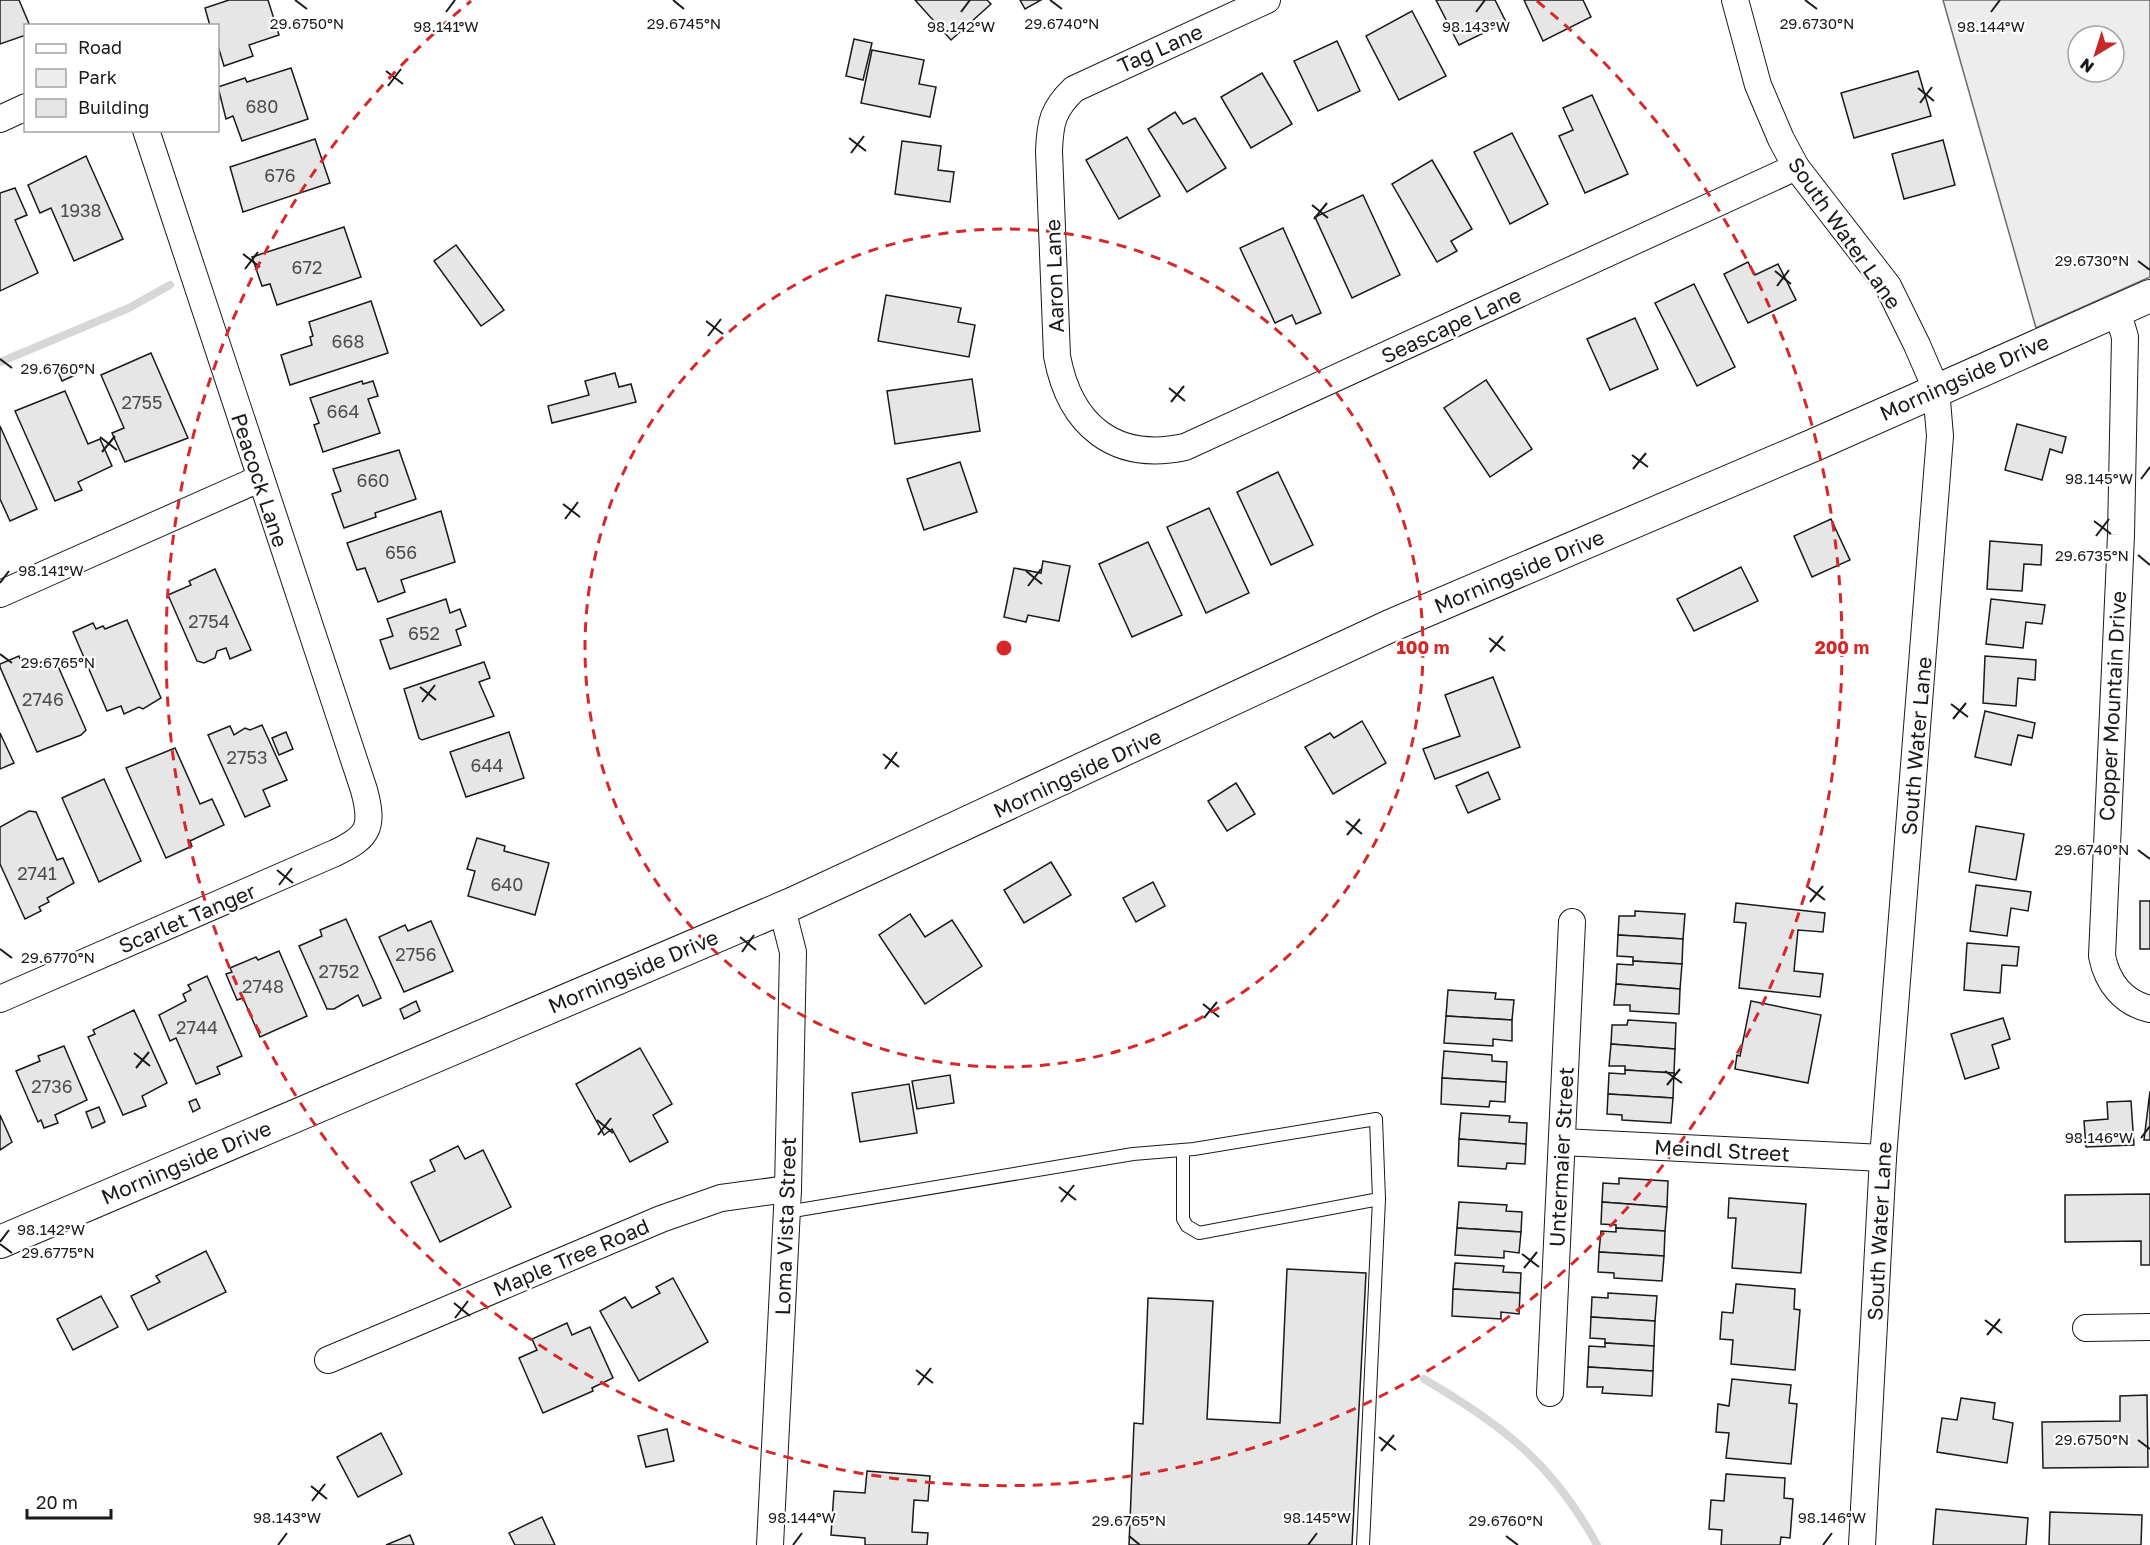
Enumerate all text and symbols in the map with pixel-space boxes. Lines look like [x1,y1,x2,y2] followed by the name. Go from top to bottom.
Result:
[270,14,344,32] text: 29.6750°N
[647,14,721,32] text: 29.6745°N
[1024,14,1100,32] text: 29.6740°N
[1780,14,1854,32] text: 29.6730°N
[413,17,479,35] text: 98.141°W
[927,17,995,35] text: 98.142°W
[1442,17,1510,35] text: 98.143°W
[1957,17,2025,35] text: 98.144°W
[1113,18,1207,78] street label: Tag Lane
[24,24,219,132] legend
[2066,24,2126,84] north arrow
[78,36,122,58] text: Road
[2076,54,2098,77] text: N
[78,66,117,88] text: Park
[245,95,279,117] house number: 680
[78,96,149,118] text: Building
[1783,152,1907,314] street label: South Water Lane
[264,164,296,186] house number: 676
[60,199,102,221] house number: 1938
[1039,219,1069,333] street label: Aaron Lane
[2055,251,2129,269] text: 29.6730°N
[292,256,322,278] house number: 672
[1377,281,1525,369] street label: Seascape Lane
[1875,328,2053,426] street label: Morningside Drive
[332,330,364,352] house number: 668
[21,359,95,377] text: 29.6760°N
[122,391,162,413] house number: 2755
[327,400,359,422] house number: 664
[226,410,294,550] street label: Peacock Lane
[357,469,389,491] house number: 660
[2065,469,2133,487] text: 98.145°W
[1430,523,1608,619] street label: Morningside Drive
[385,541,417,563] house number: 656
[2055,546,2129,564] text: 29.6735°N
[18,561,84,579] text: 98.141°W
[2093,590,2131,822] street label: Copper Mountain Drive
[188,610,230,632] house number: 2754
[408,622,440,644] house number: 652
[1397,636,1449,658] text: 100 m
[1815,636,1869,658] text: 200 m
[994,638,1014,658] centre of rings
[21,653,95,671] text: 29.6765°N
[1895,655,1937,837] street label: South Water Lane
[22,688,64,710] house number: 2746
[989,723,1165,823] street label: Morningside Drive
[227,746,267,768] house number: 2753
[471,754,503,776] house number: 644
[2054,840,2130,858] text: 29.6740°N
[17,862,57,884] house number: 2741
[490,873,524,895] house number: 640
[115,877,259,959] street label: Scarlet Tanger
[544,923,722,1019] street label: Morningside Drive
[395,943,437,965] house number: 2756
[21,948,95,966] text: 29.6770°N
[319,960,359,982] house number: 2752
[242,975,284,997] house number: 2748
[176,1016,218,1038] house number: 2744
[1543,1066,1579,1248] street label: Untermaier Street
[31,1075,73,1097] house number: 2736
[97,1114,275,1210] street label: Morningside Drive
[2065,1128,2133,1146] text: 98.146°W
[1653,1133,1791,1167] street label: Meindl Street
[769,1136,801,1316] street label: Loma Vista Street
[1861,1141,1897,1321] street label: South Water Lane
[489,1212,653,1302] street label: Maple Tree Road
[17,1220,85,1238] text: 98.142°W
[21,1243,95,1261] text: 29.6775°N
[2055,1430,2129,1448] text: 29.6750°N
[27,1482,111,1520] scale bar
[36,1491,78,1513] text: 20 m
[253,1508,321,1526] text: 98.143°W
[768,1508,836,1526] text: 98.144°W
[1283,1508,1351,1526] text: 98.145°W
[1798,1508,1866,1526] text: 98.146°W
[1092,1511,1166,1529] text: 29.6765°N
[1469,1511,1543,1529] text: 29.6760°N

